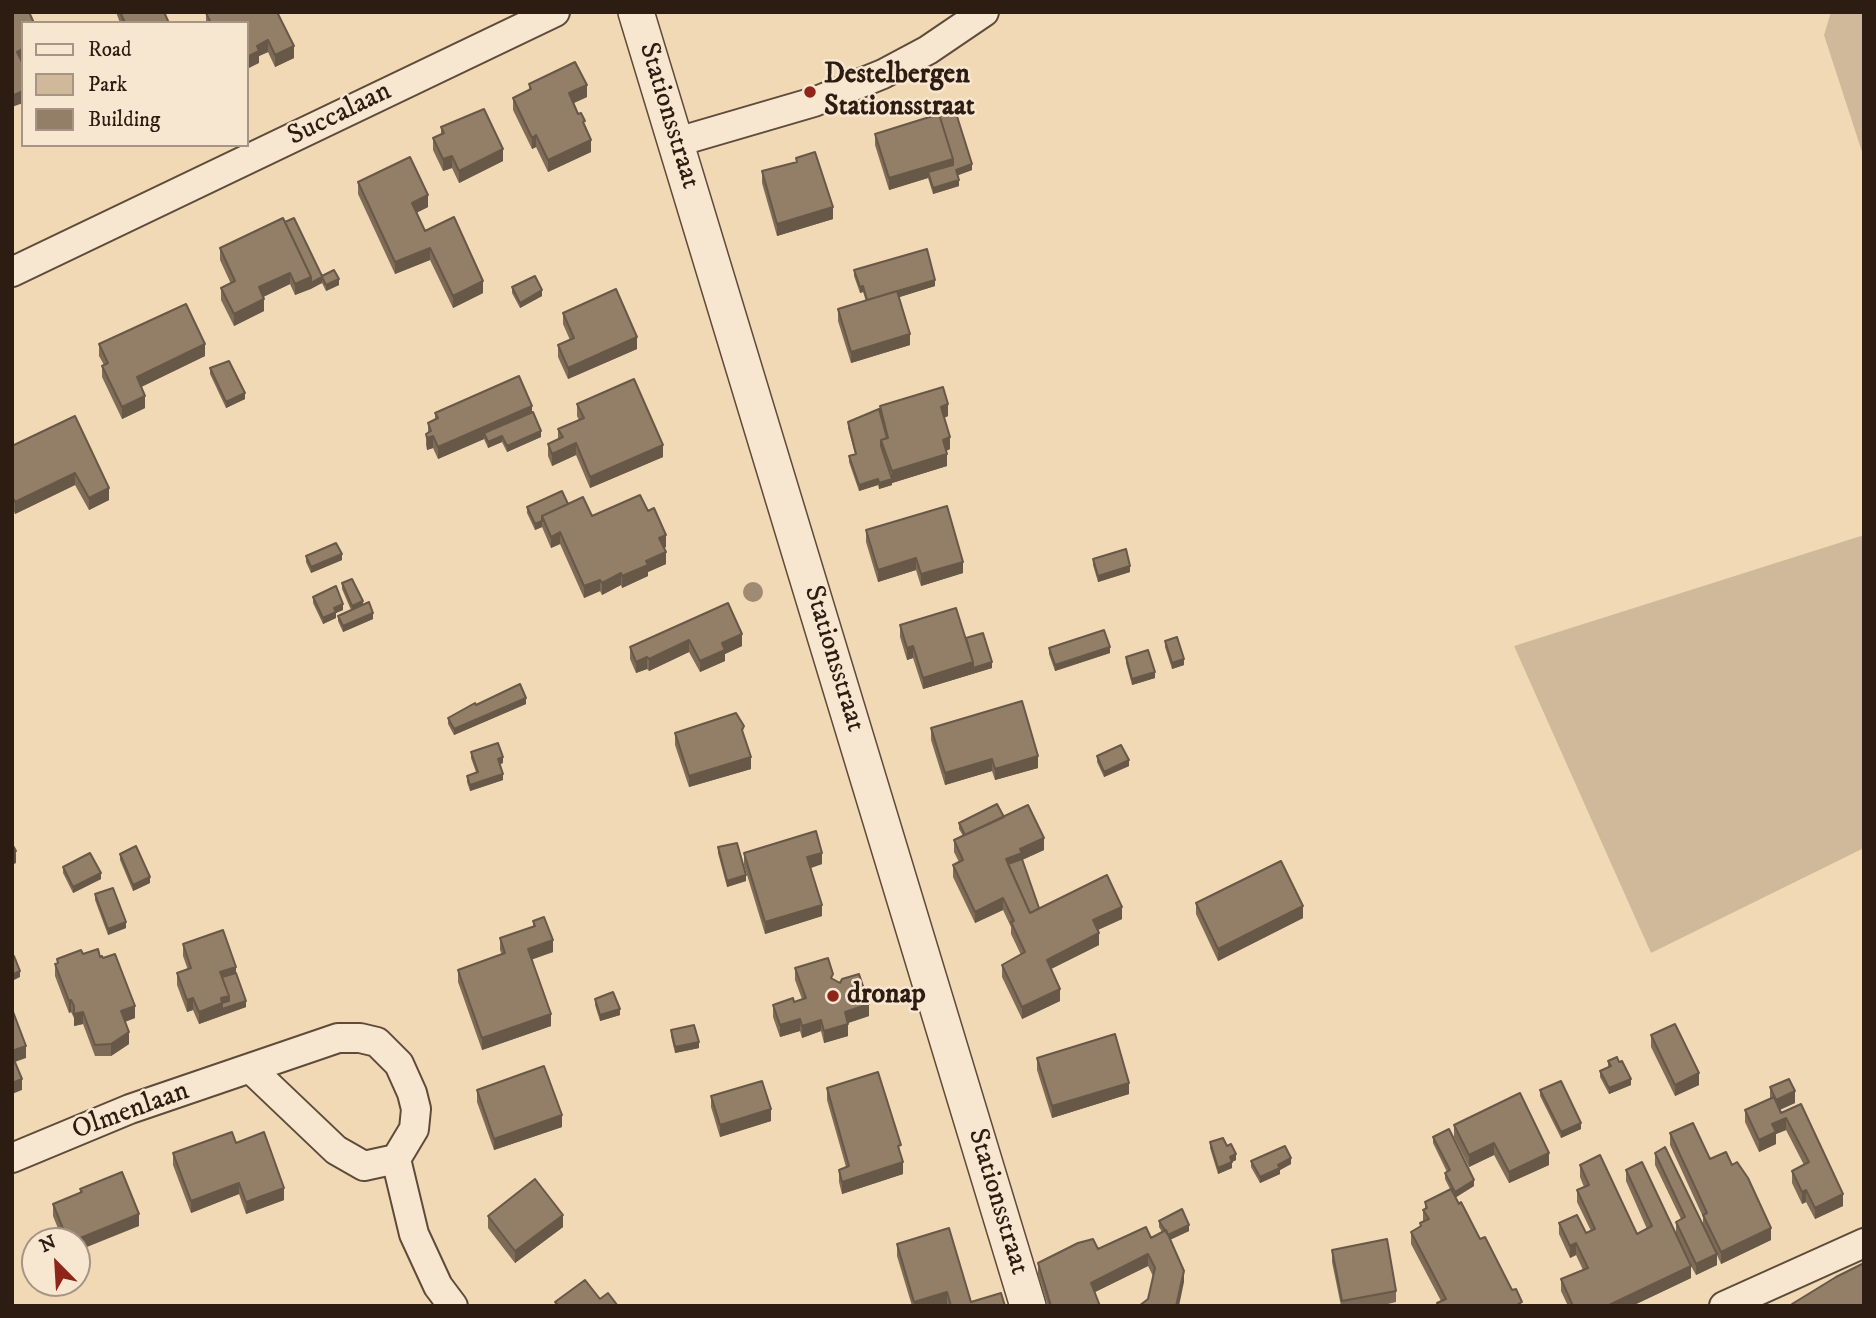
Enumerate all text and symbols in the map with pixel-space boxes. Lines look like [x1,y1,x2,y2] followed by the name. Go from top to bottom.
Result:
[21,21,248,147] legend
[88,37,132,63] text: Road
[630,39,706,193] street label: Stationsstraat
[824,59,975,125] place label: Destelbergen Stationsstraat
[88,72,127,98] text: Park
[283,76,397,154] street label: Succalaan
[802,84,818,100] marker: Destelbergen Stationsstraat
[88,107,160,133] text: Building
[795,582,871,736] street label: Stationsstraat
[847,979,926,1013] place label: dronap
[825,988,841,1004] marker: dronap
[68,1075,194,1149] street label: Olmenlaan
[959,1125,1035,1279] street label: Stationsstraat
[21,1227,91,1297] north arrow
[36,1231,60,1258] text: N

